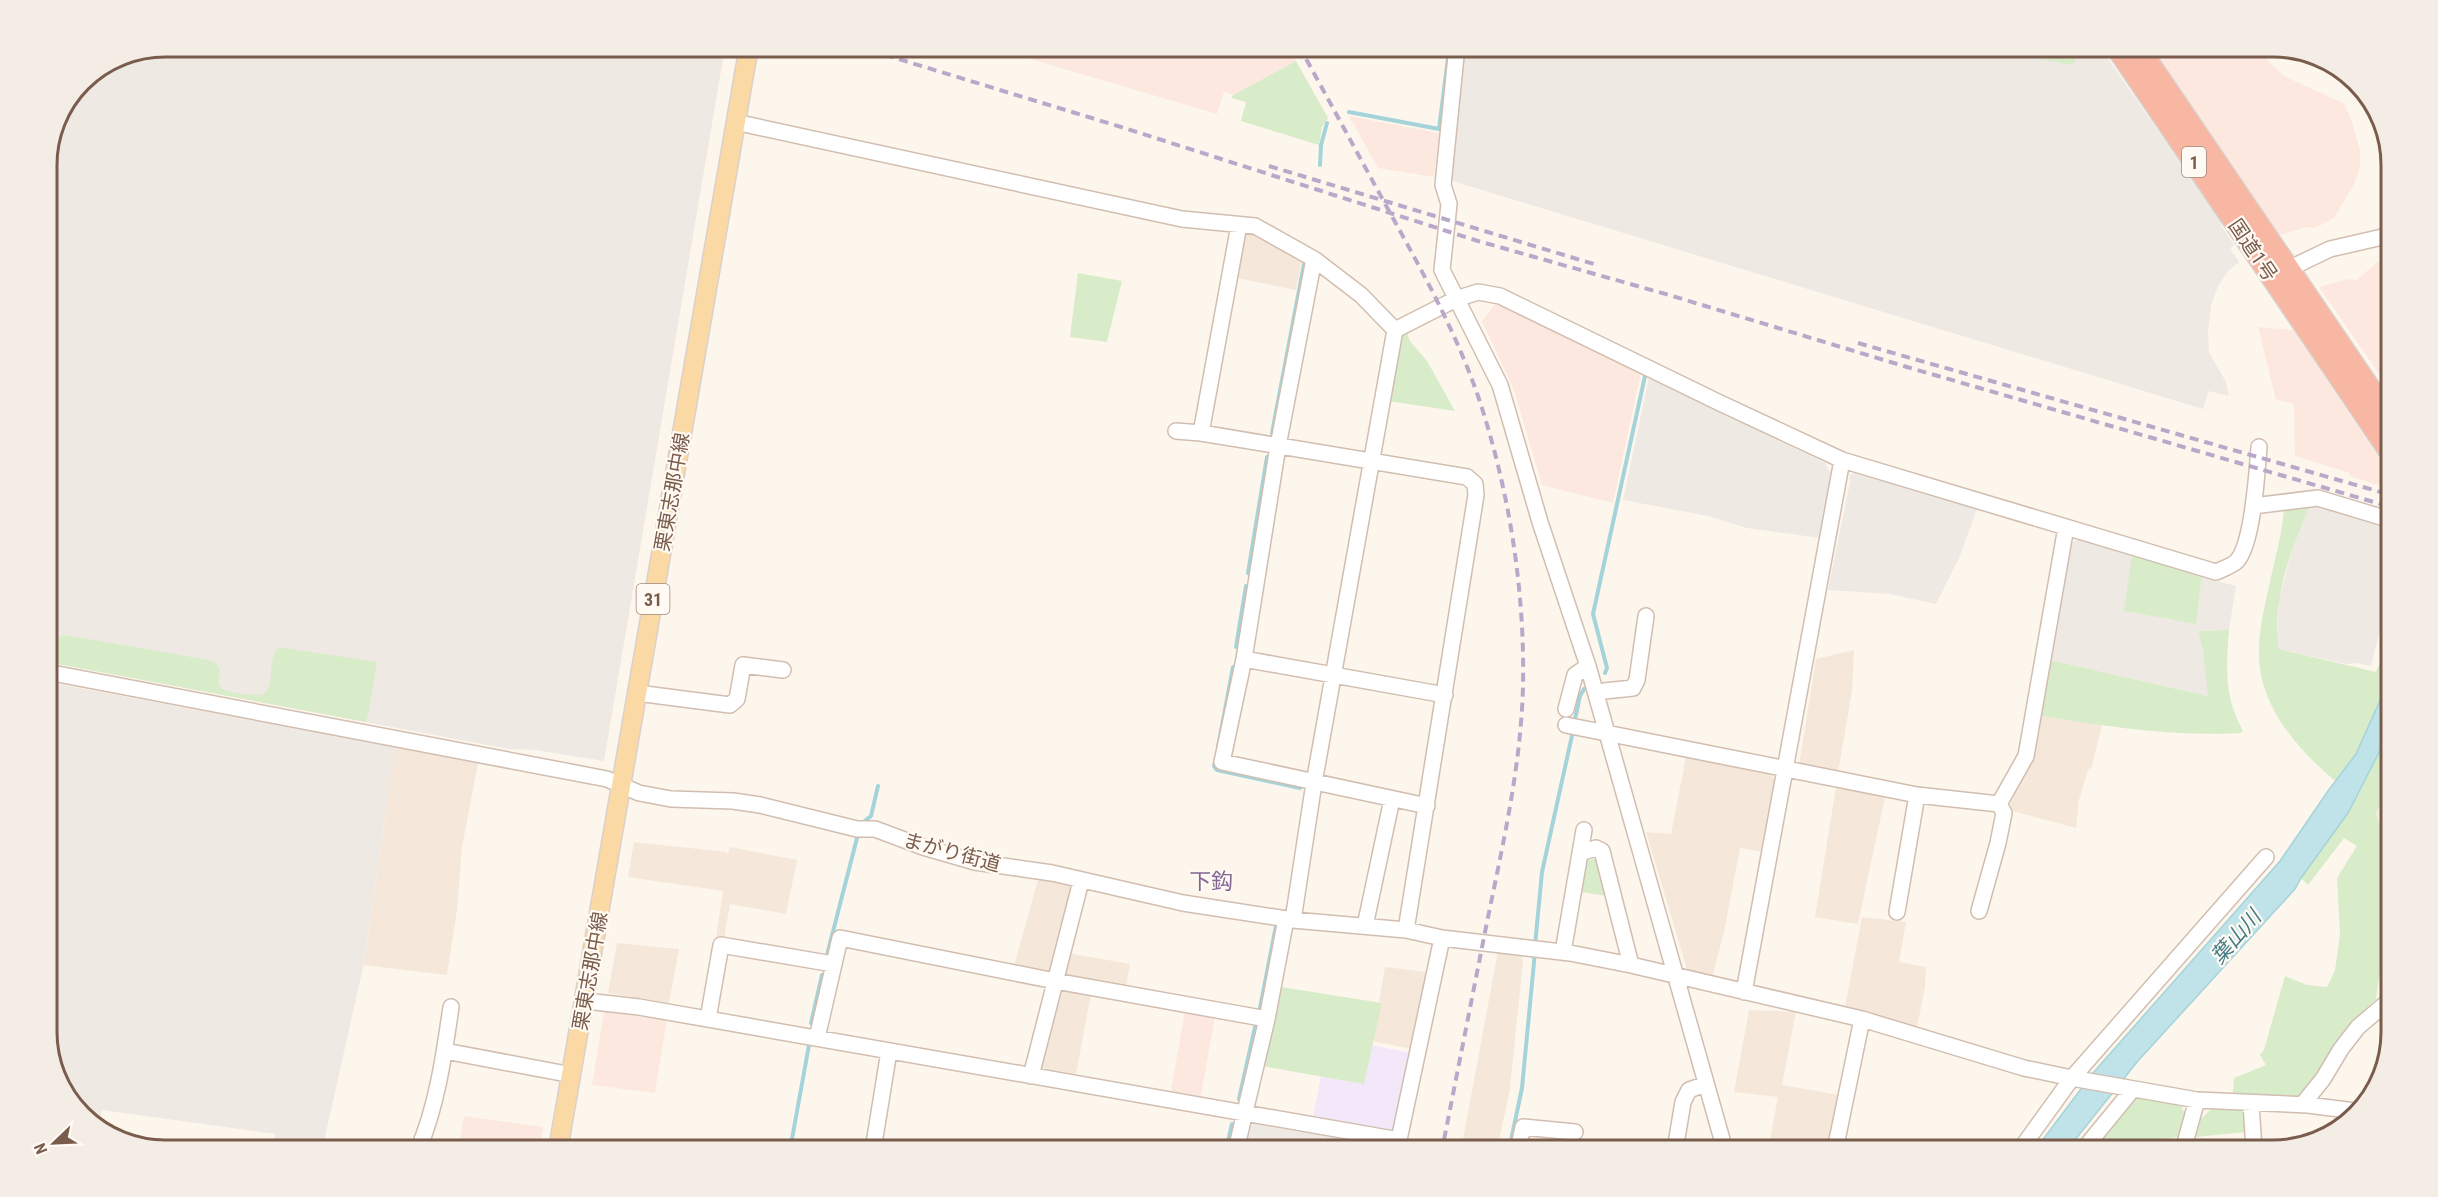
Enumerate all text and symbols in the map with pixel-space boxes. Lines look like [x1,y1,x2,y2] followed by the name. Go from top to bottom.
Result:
[2182,147,2206,177] road number: 1
[2224,214,2282,286] street label: 国道1号
[650,431,694,553] street label: 栗東志那中線
[636,584,670,614] road number: 31
[901,827,1003,877] street label: まがり街道
[1189,869,1233,894] district label: 下鈎
[2206,904,2267,969] water label: 葉山川
[568,910,612,1032] street label: 栗東志那中線
[24,1113,84,1173] north arrow
[30,1140,51,1157] text: N

